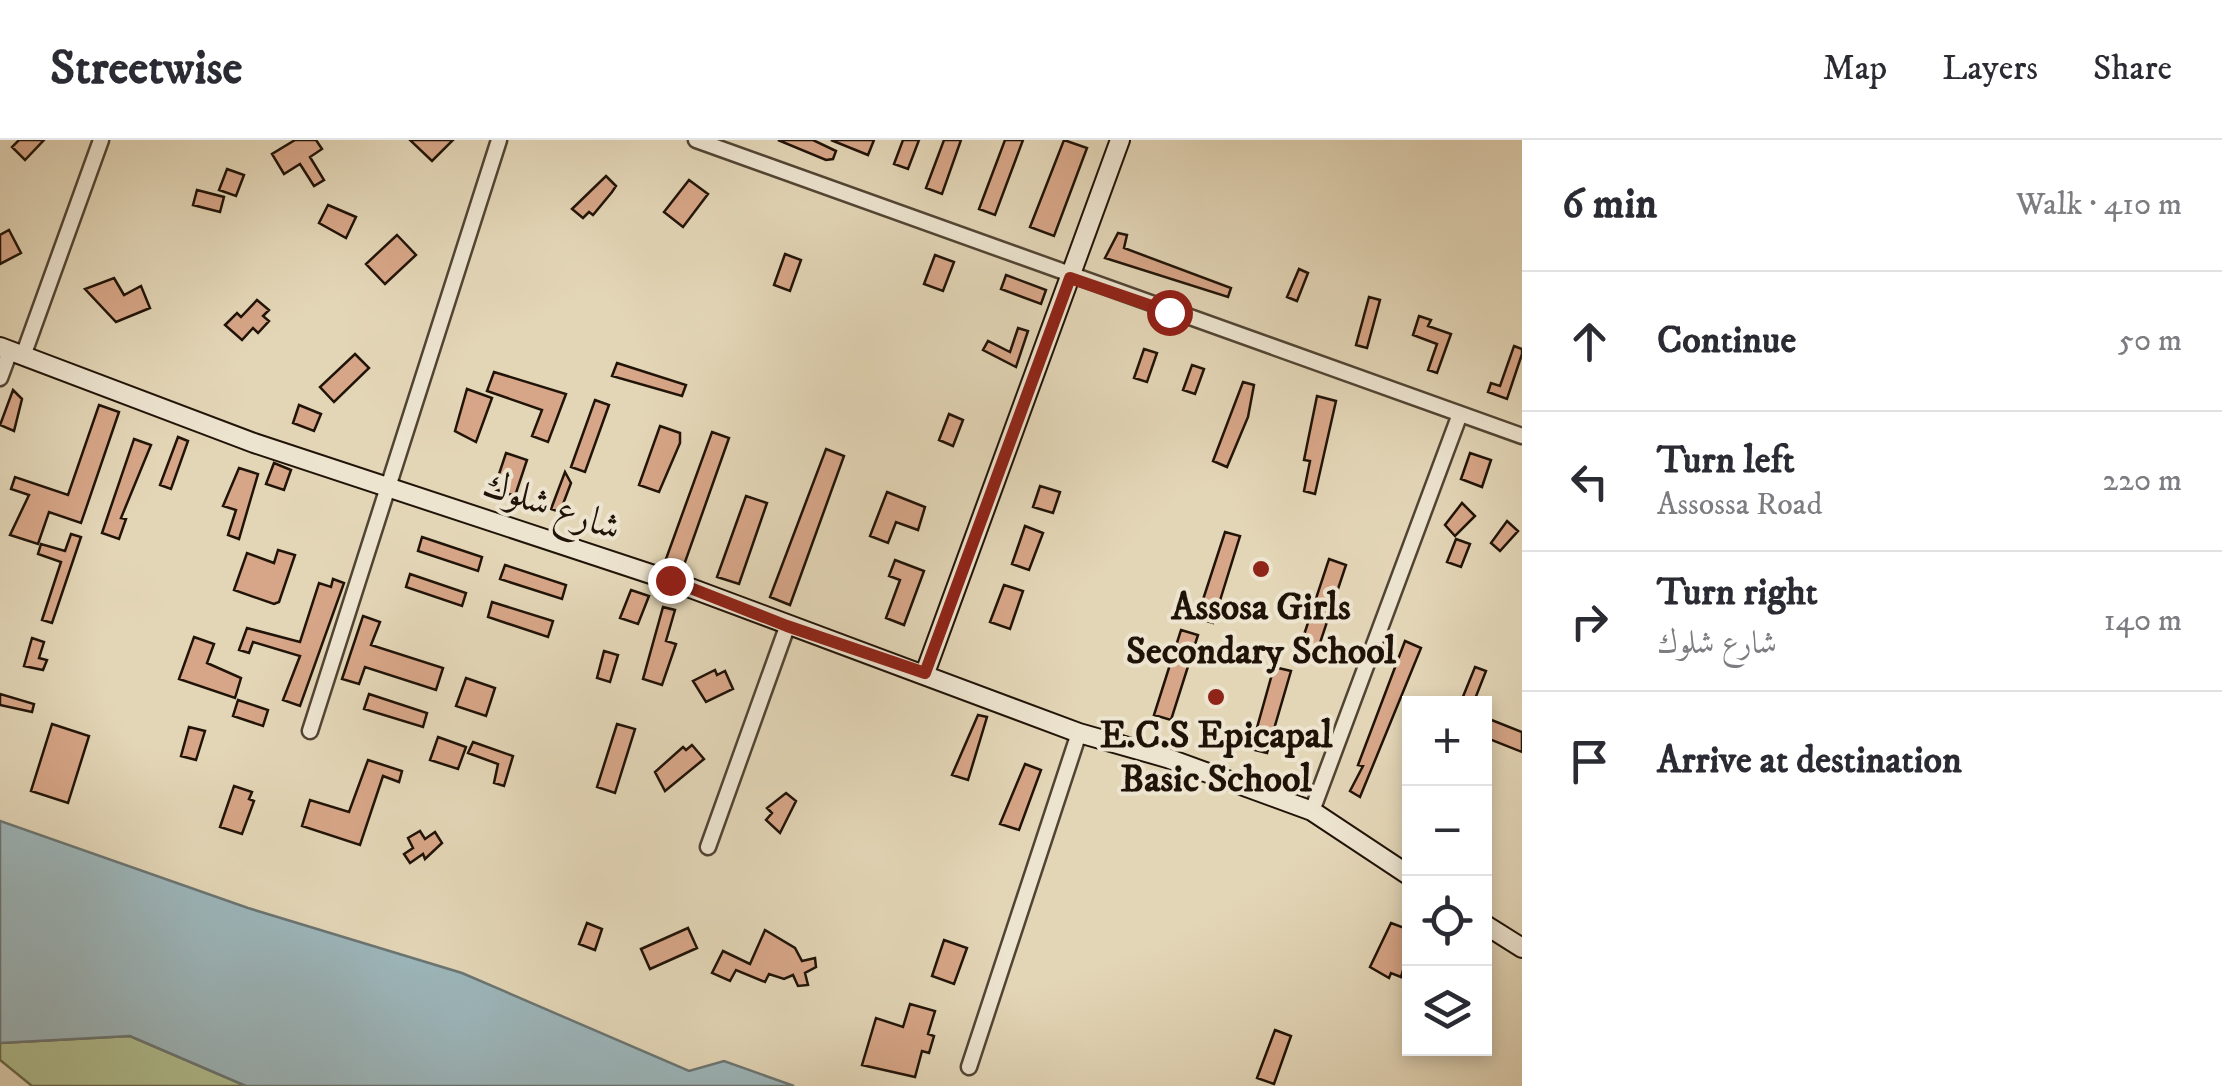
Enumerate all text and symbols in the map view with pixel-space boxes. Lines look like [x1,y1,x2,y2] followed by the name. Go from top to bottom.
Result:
[50,39,242,99] text: Streetwise
[1823,47,1887,91] text: Map
[1942,47,2038,91] text: Layers
[2093,47,2172,91] text: Share
[1562,179,1657,231] text: 6 min
[2016,185,2182,225] text: Walk · 410 m
[1147,290,1193,336] route start
[1562,314,1617,369] icon: ahead
[1657,317,1796,365] text: Continue
[2118,321,2182,361] text: 50 m
[1657,437,1795,485] text: Turn left
[1562,454,1617,509] icon: left
[475,461,627,558] street label: شارع شلوك
[2102,461,2182,501] text: 220 m
[1657,485,1822,525] text: Assossa Road
[648,558,694,604] route end
[1250,558,1272,580] marker: Assosa Girls Secondary School
[1657,569,1818,617] text: Turn right
[1126,584,1397,676] place label: Assosa Girls Secondary School
[1562,594,1617,649] icon: right
[2104,601,2182,641] text: 140 m
[1657,624,1777,664] text: شارع شلوك
[1205,686,1227,708] marker: E.C.S Epicapal Basic School
[1402,696,1492,1056] map controls
[1402,696,1492,786] button: +
[1100,712,1333,804] place label: E.C.S Epicapal Basic School
[1562,734,1617,789] icon: arrive
[1657,737,1962,785] text: Arrive at destination
[1402,786,1492,876] button: −
[1402,876,1492,966] button: locate
[1402,966,1492,1056] button: layers

